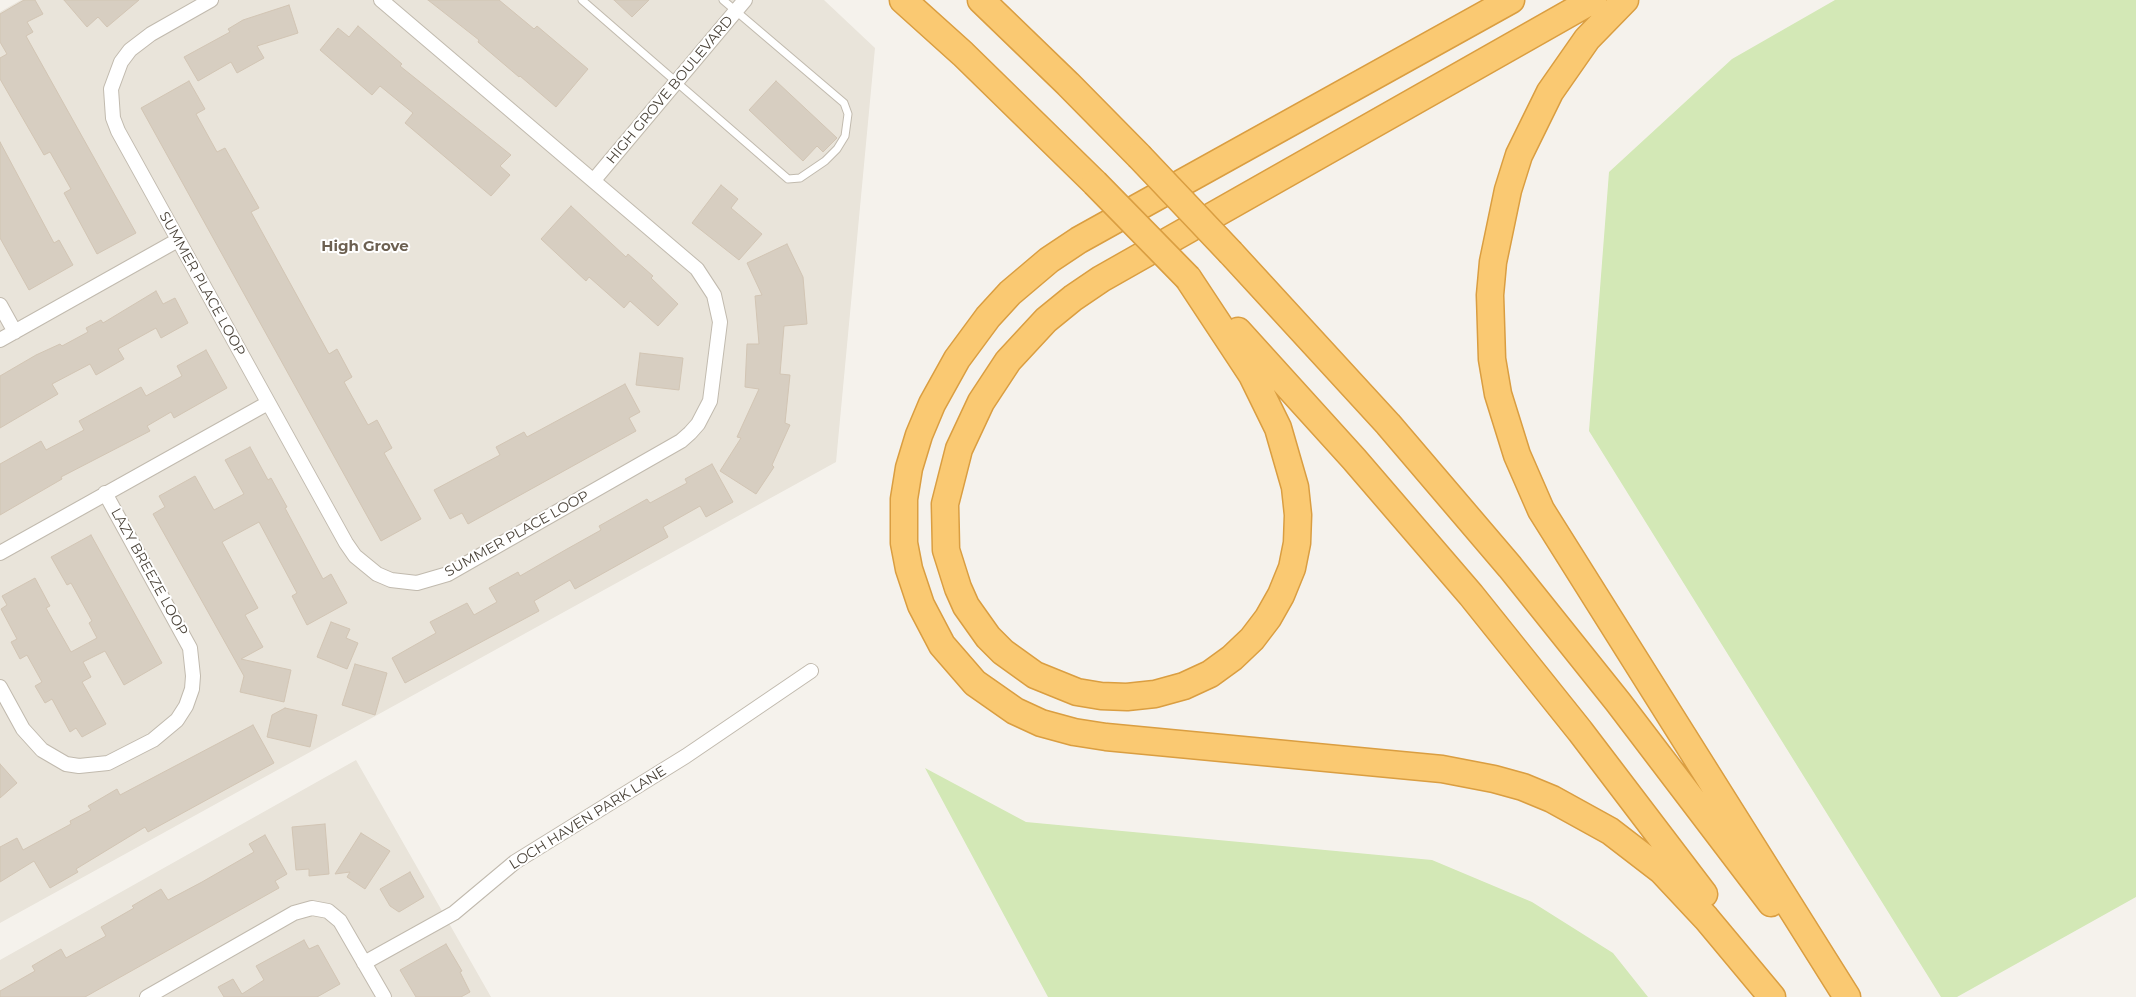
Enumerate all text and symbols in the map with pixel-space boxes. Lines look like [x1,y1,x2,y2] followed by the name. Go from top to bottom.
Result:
[603,12,737,168] street label: HIGH GROVE BOULEVARD
[155,209,249,359] street label: SUMMER PLACE LOOP
[321,238,409,256] district label: High Grove
[442,487,592,581] street label: SUMMER PLACE LOOP
[107,505,191,639] street label: LAZY BREEZE LOOP
[506,763,670,873] street label: LOCH HAVEN PARK LANE

